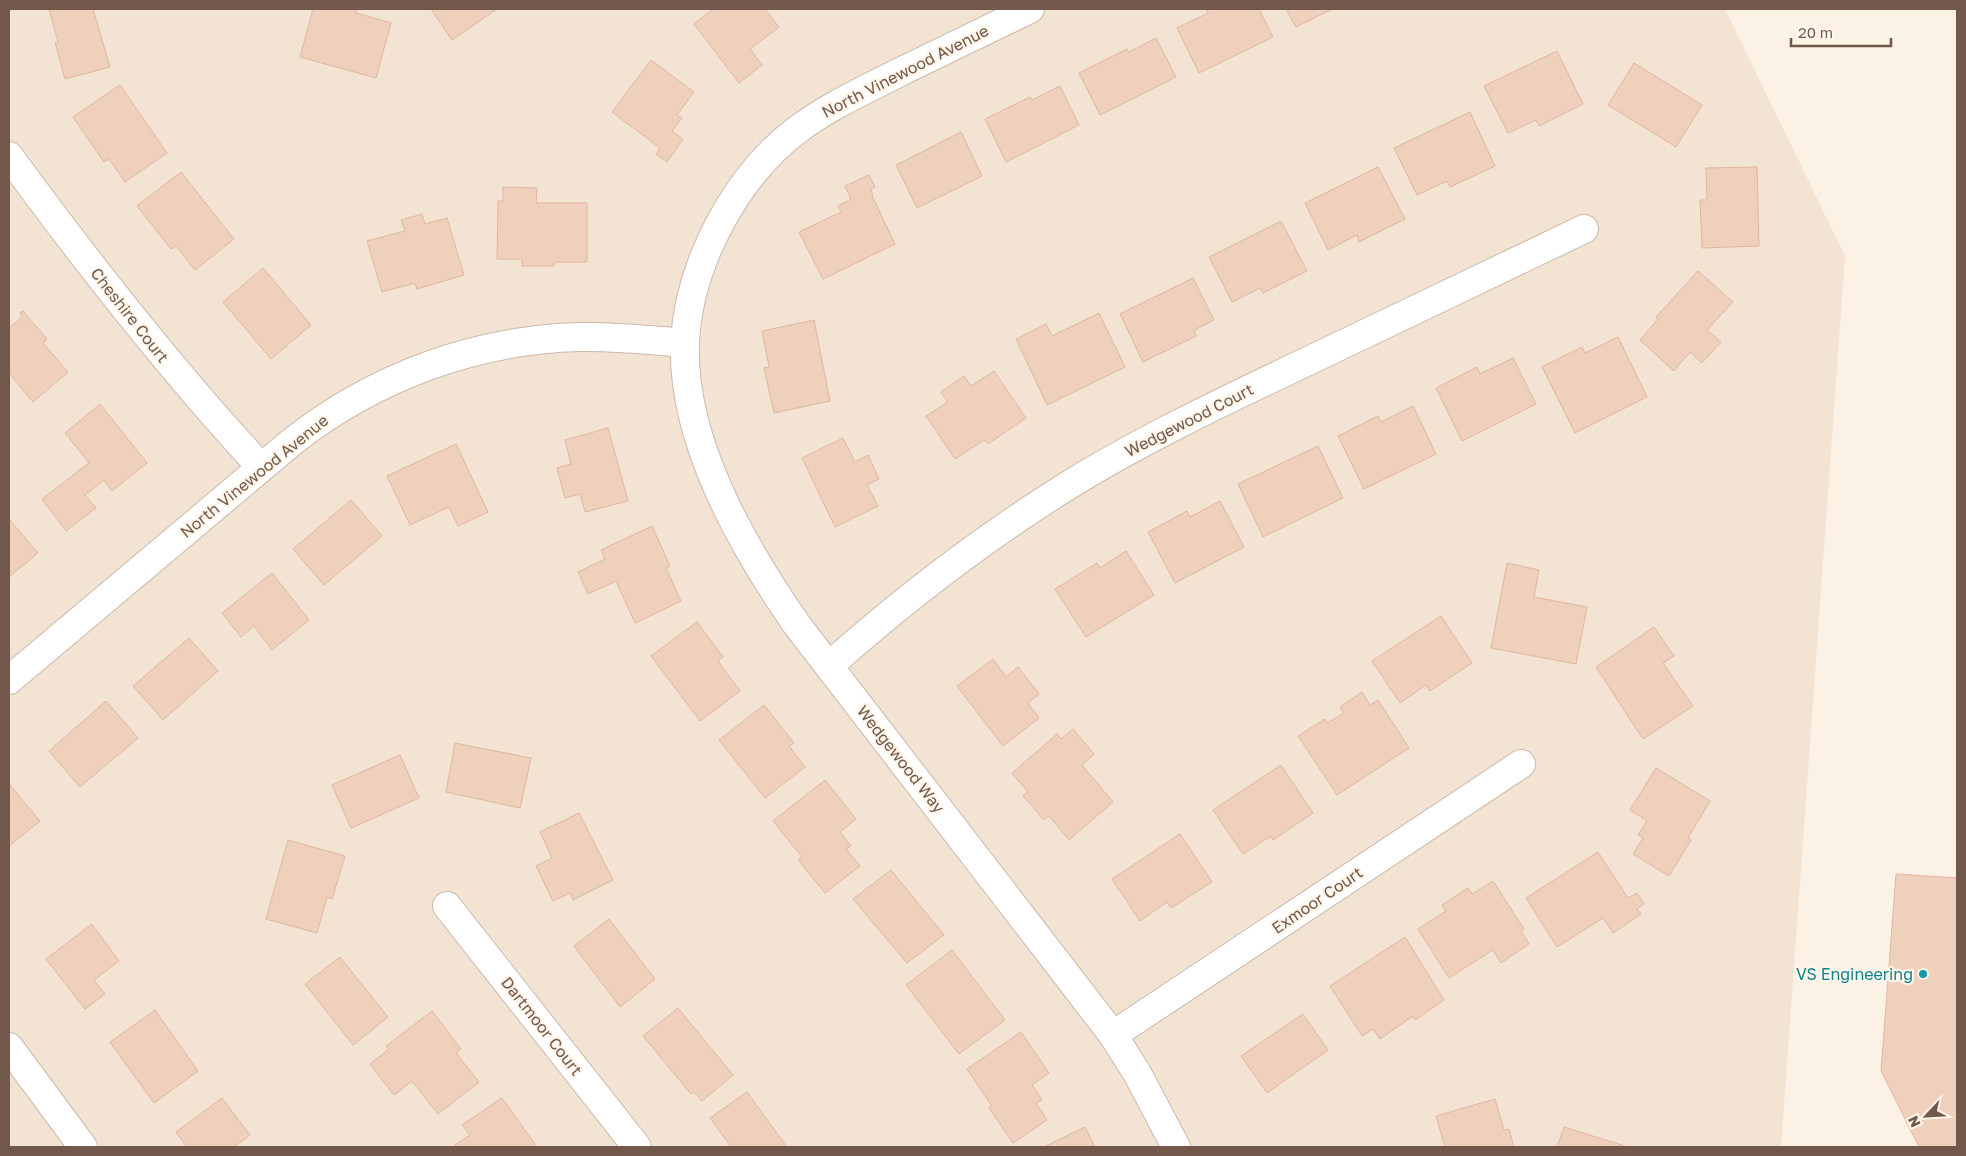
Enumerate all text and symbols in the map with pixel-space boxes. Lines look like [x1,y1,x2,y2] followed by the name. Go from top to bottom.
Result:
[1791,15,1891,47] scale bar
[818,20,992,122] street label: North Vinewood Avenue
[1798,23,1833,41] text: 20 m
[87,263,173,367] street label: Cheshire Court
[1121,379,1257,461] street label: Wedgewood Court
[176,410,332,542] street label: North Vinewood Avenue
[853,701,949,817] street label: Wedgewood Way
[1268,862,1366,938] street label: Exmoor Court
[1796,964,1913,984] place label: VS Engineering
[1917,968,1929,980] marker: VS Engineering
[497,973,587,1079] street label: Dartmoor Court
[1901,1091,1951,1141] north arrow
[1904,1113,1924,1130] text: N

